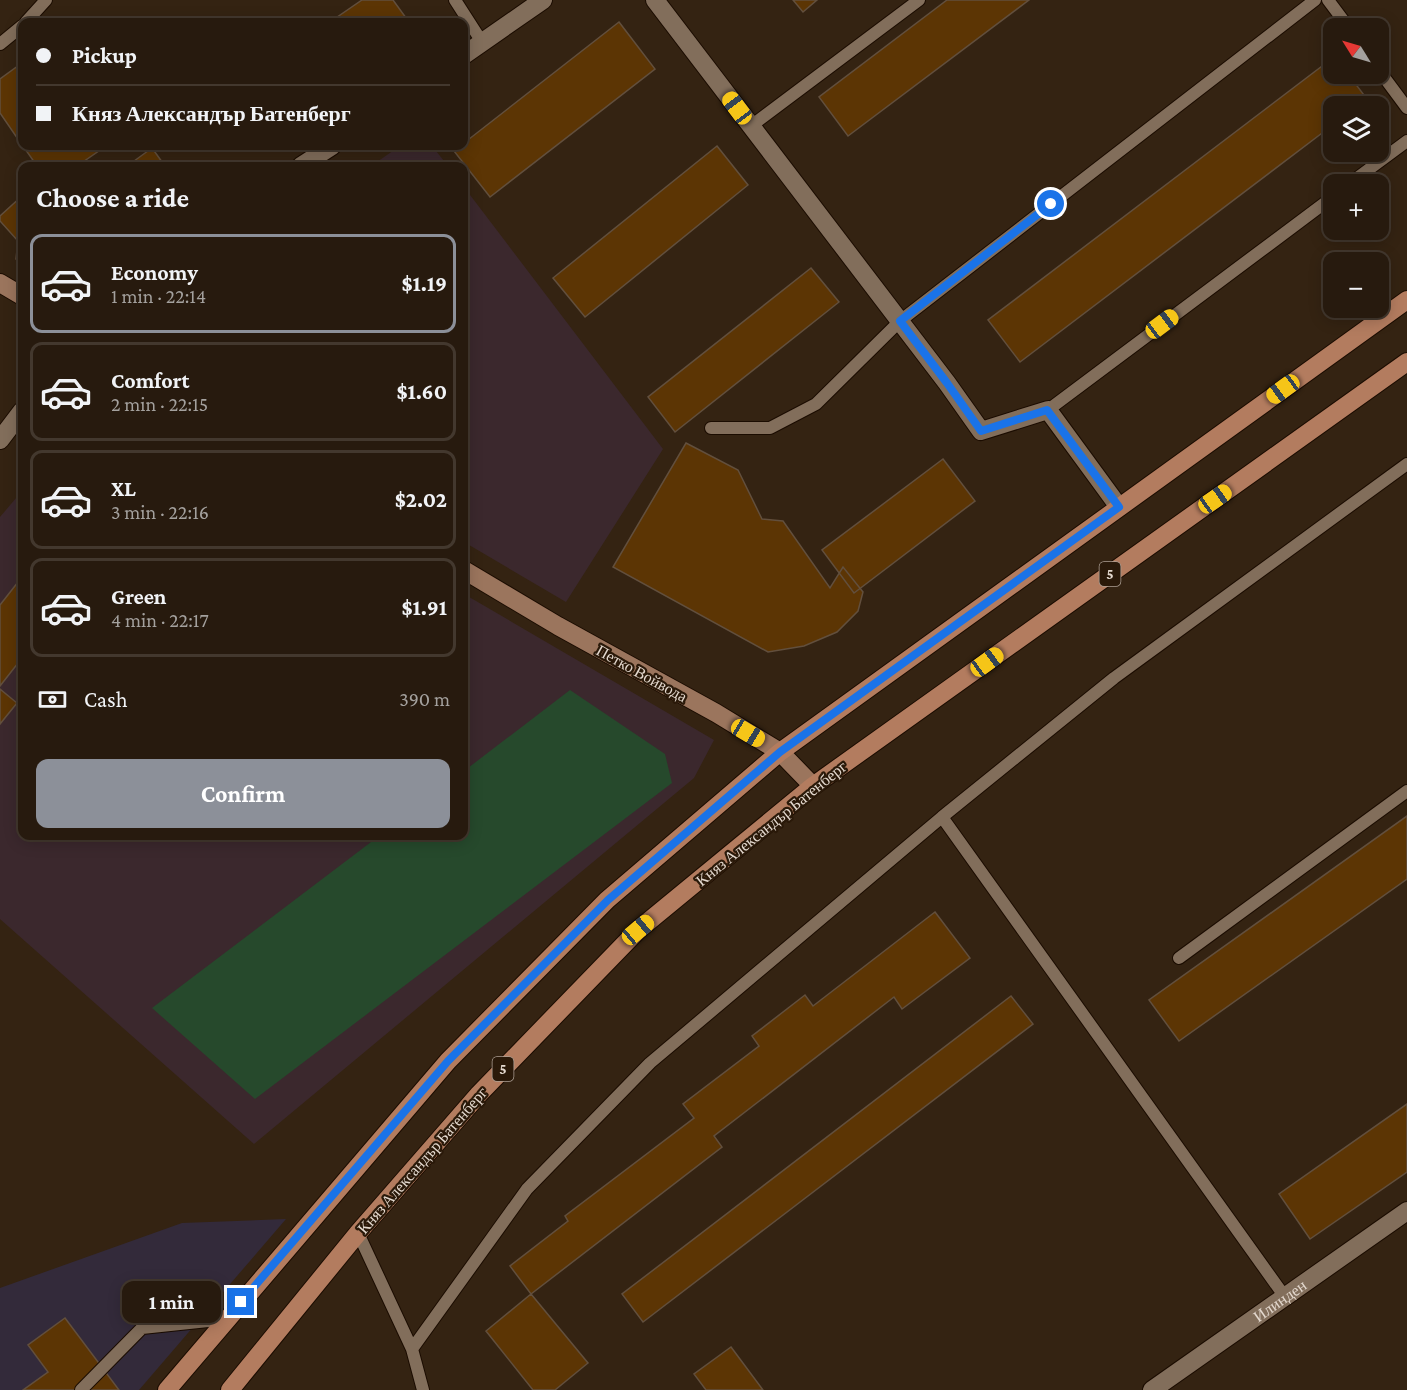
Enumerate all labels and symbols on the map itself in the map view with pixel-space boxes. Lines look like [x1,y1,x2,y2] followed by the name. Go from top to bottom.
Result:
[1323,18,1389,84] north arrow
[719,88,755,128] car
[1037,190,1064,217] route start
[1142,306,1182,342] car
[1263,371,1303,407] car
[1195,481,1235,517] car
[1100,562,1120,586] road number: 5
[593,642,690,706] street label: Петко Войвода
[967,644,1007,680] car
[728,716,768,750] car
[693,757,851,890] street label: Княз Александър Батенберг
[618,912,658,948] car
[492,1057,514,1081] road number: 5
[354,1083,492,1238] street label: Княз Александър Батенберг
[1250,1276,1310,1325] street label: Илинден
[121,1281,220,1323] callout: 1 min
[227,1288,254,1315] route end

